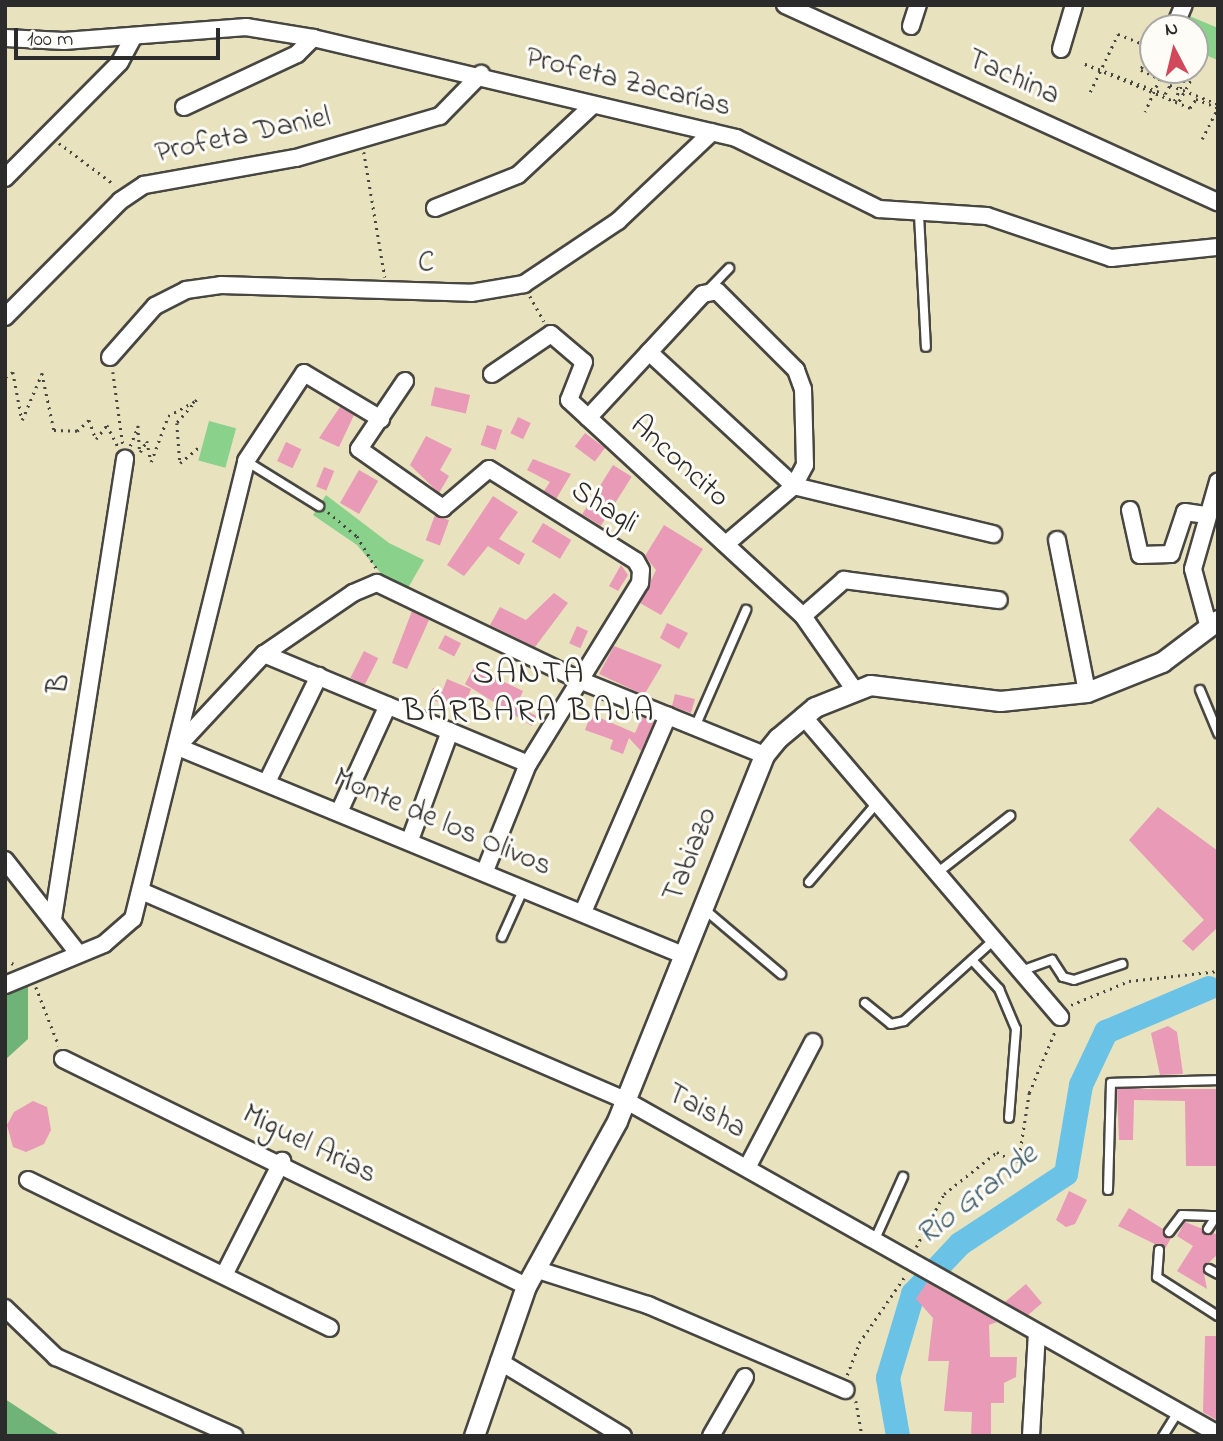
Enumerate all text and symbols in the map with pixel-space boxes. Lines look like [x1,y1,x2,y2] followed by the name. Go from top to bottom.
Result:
[18,14,224,58] scale bar
[1139,14,1209,84] north arrow
[1164,15,1180,44] text: N
[27,25,73,55] text: 100 m
[522,40,734,126] street label: Profeta Zacarías
[961,42,1065,114] street label: Tachina
[152,100,334,172] street label: Profeta Daniel
[417,246,435,282] street label: C
[622,408,736,516] street label: Anconcito
[564,474,644,542] street label: Shagli
[404,655,654,733] district label: SANTA BÁRBARA BAJA
[41,671,79,697] street label: B
[328,761,556,885] street label: Monte de los Olivos
[656,802,726,908] street label: Tabiazo
[660,1076,752,1148] street label: Taisha
[236,1097,382,1193] street label: Miguel Arias
[910,1137,1046,1255] water label: Rio Grande

